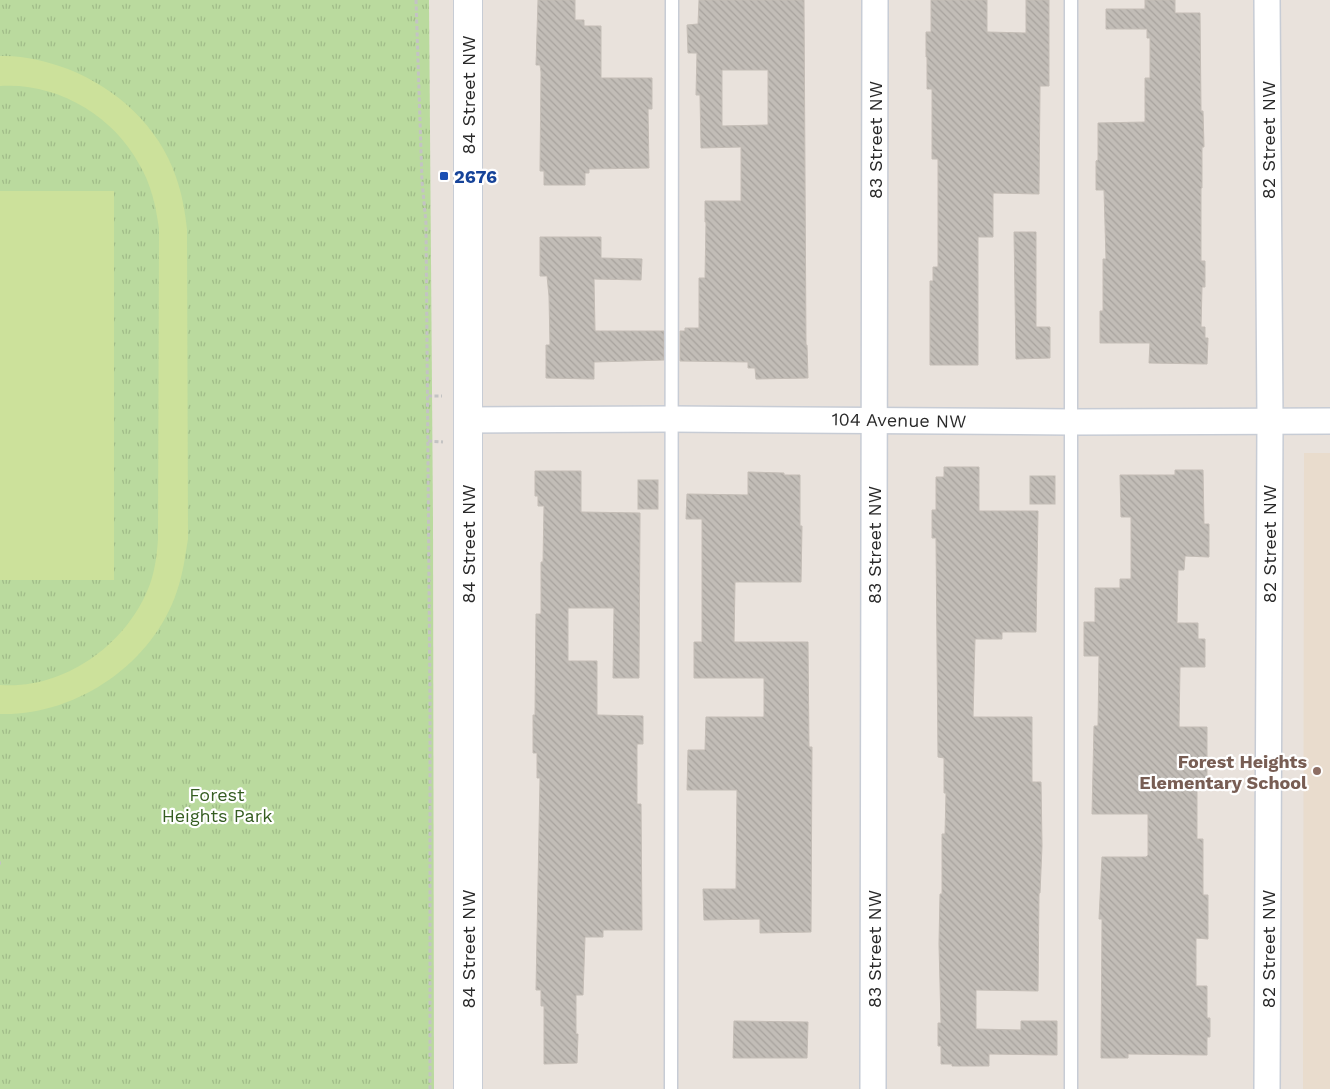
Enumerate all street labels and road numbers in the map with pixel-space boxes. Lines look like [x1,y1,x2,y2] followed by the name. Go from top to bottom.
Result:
[458,35,479,155] street label: 84 Street NW
[865,81,886,199] street label: 83 Street NW
[1258,81,1279,199] street label: 82 Street NW
[831,408,967,432] street label: 104 Avenue NW
[458,484,479,604] street label: 84 Street NW
[1259,485,1280,603] street label: 82 Street NW
[864,486,885,604] street label: 83 Street NW
[458,889,479,1009] street label: 84 Street NW
[864,890,885,1008] street label: 83 Street NW
[1258,890,1279,1008] street label: 82 Street NW

